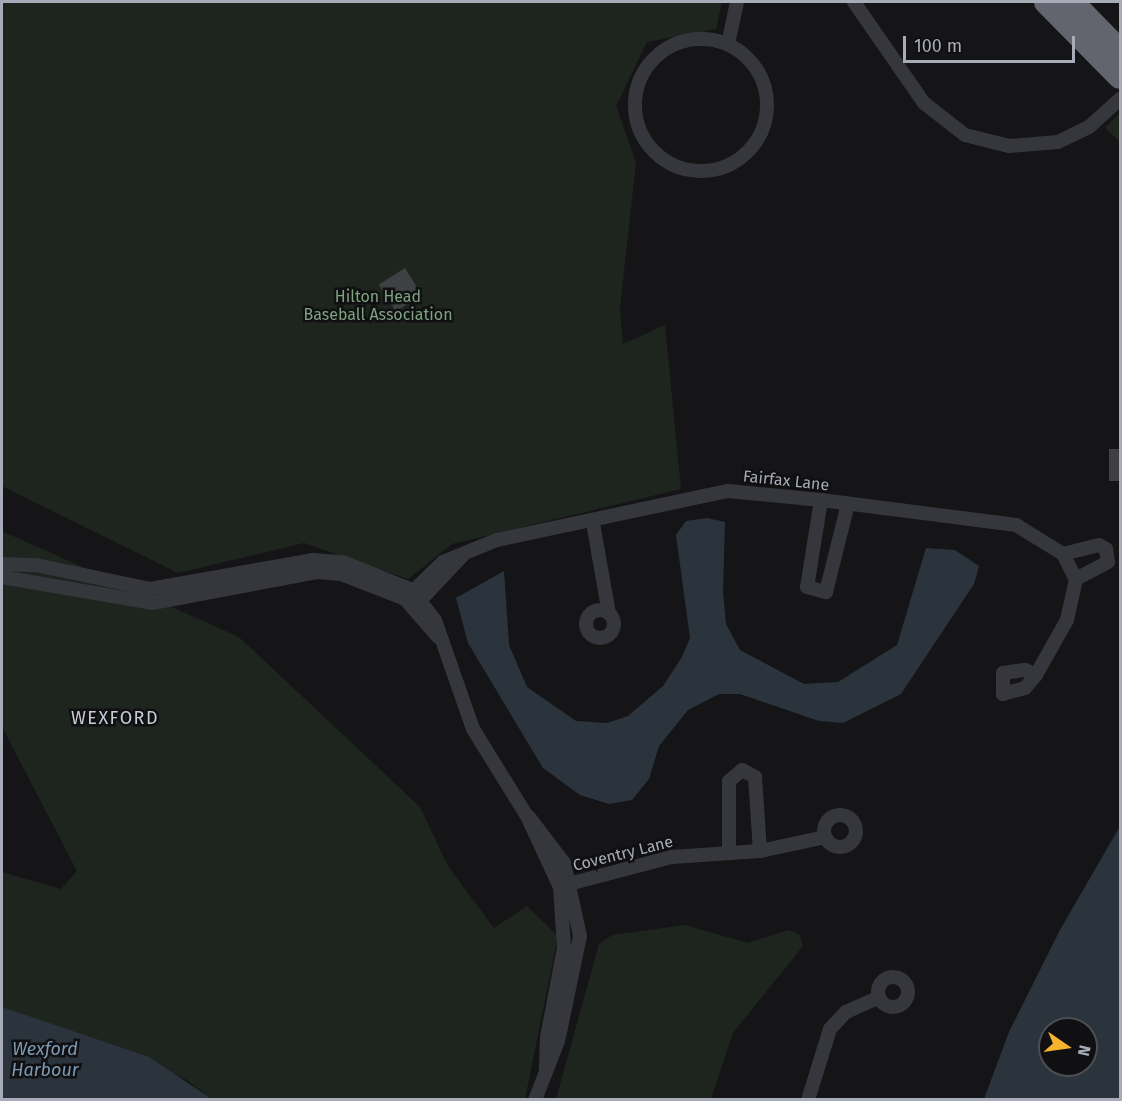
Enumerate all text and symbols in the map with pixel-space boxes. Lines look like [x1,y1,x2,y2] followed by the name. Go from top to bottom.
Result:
[906,24,1078,62] scale bar
[914,35,962,57] text: 100 m
[303,287,453,325] park label: Hilton Head Baseball Association
[742,467,830,495] street label: Fairfax Lane
[71,707,159,729] district label: WEXFORD
[571,832,675,876] street label: Coventry Lane
[1038,1017,1098,1077] north arrow
[11,1039,79,1082] water label: Wexford Harbour
[1074,1043,1095,1058] text: N

